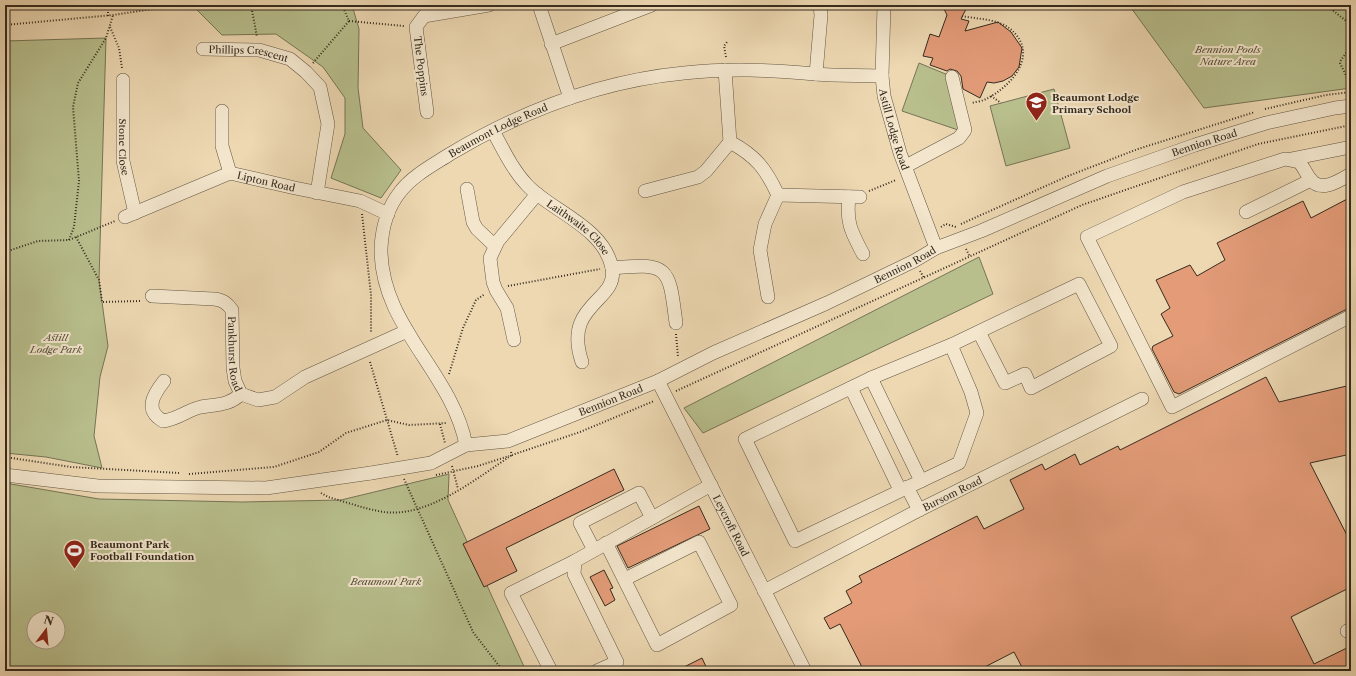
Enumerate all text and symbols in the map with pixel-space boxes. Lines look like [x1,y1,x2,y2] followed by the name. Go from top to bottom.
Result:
[411,35,431,97] street label: The Poppins
[209,43,290,65] street label: Phillips Crescent
[1194,43,1262,68] park label: Bennion Pools Nature Area
[877,87,912,172] street label: Astill Lodge Road
[1023,90,1049,123] school or university icon: Beaumont Lodge Primary School
[1052,91,1139,116] place label: Beaumont Lodge Primary School
[446,100,549,160] street label: Beaumont Lodge Road
[116,118,133,177] street label: Stone Close
[1170,126,1239,159] street label: Bennion Road
[236,168,296,194] street label: Lipton Road
[544,197,613,258] street label: Laithwaite Close
[872,243,938,286] street label: Bennion Road
[226,316,245,393] street label: Pankhurst Road
[29,331,83,356] park label: Astill Lodge Park
[577,381,645,419] street label: Bennion Road
[920,473,984,514] street label: Bursom Road
[710,493,752,558] street label: Leycroft Road
[61,537,87,570] sports icon: Beaumont Park Football Foundation
[90,538,195,563] place label: Beaumont Park Football Foundation
[350,575,422,588] park label: Beaumont Park
[26,610,66,650] north arrow
[42,612,56,629] text: N

